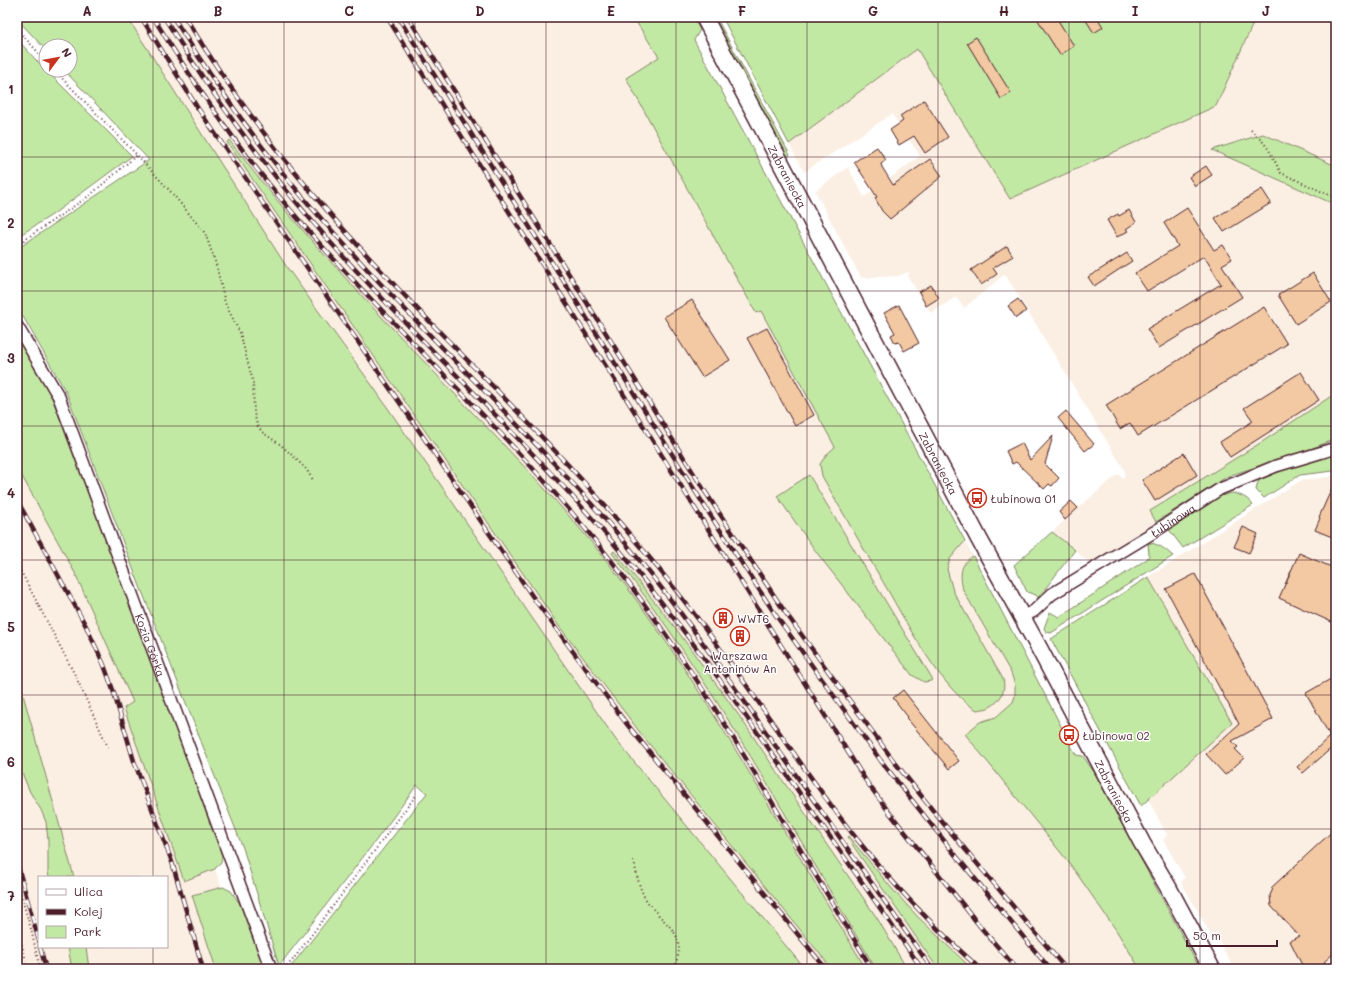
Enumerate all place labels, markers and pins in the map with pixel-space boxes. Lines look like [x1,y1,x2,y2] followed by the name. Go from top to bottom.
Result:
[966,487,988,509] bus stop icon: Łubinowa 01
[991,491,1056,506] place label: Łubinowa 01
[712,607,734,629] building icon: WWT6
[737,611,769,626] place label: WWT6
[729,625,751,647] building icon: Warszawa Antoninów An
[704,648,776,676] place label: Warszawa Antoninów An
[1058,724,1080,746] bus stop icon: Łubinowa 02
[1083,728,1150,743] place label: Łubinowa 02

